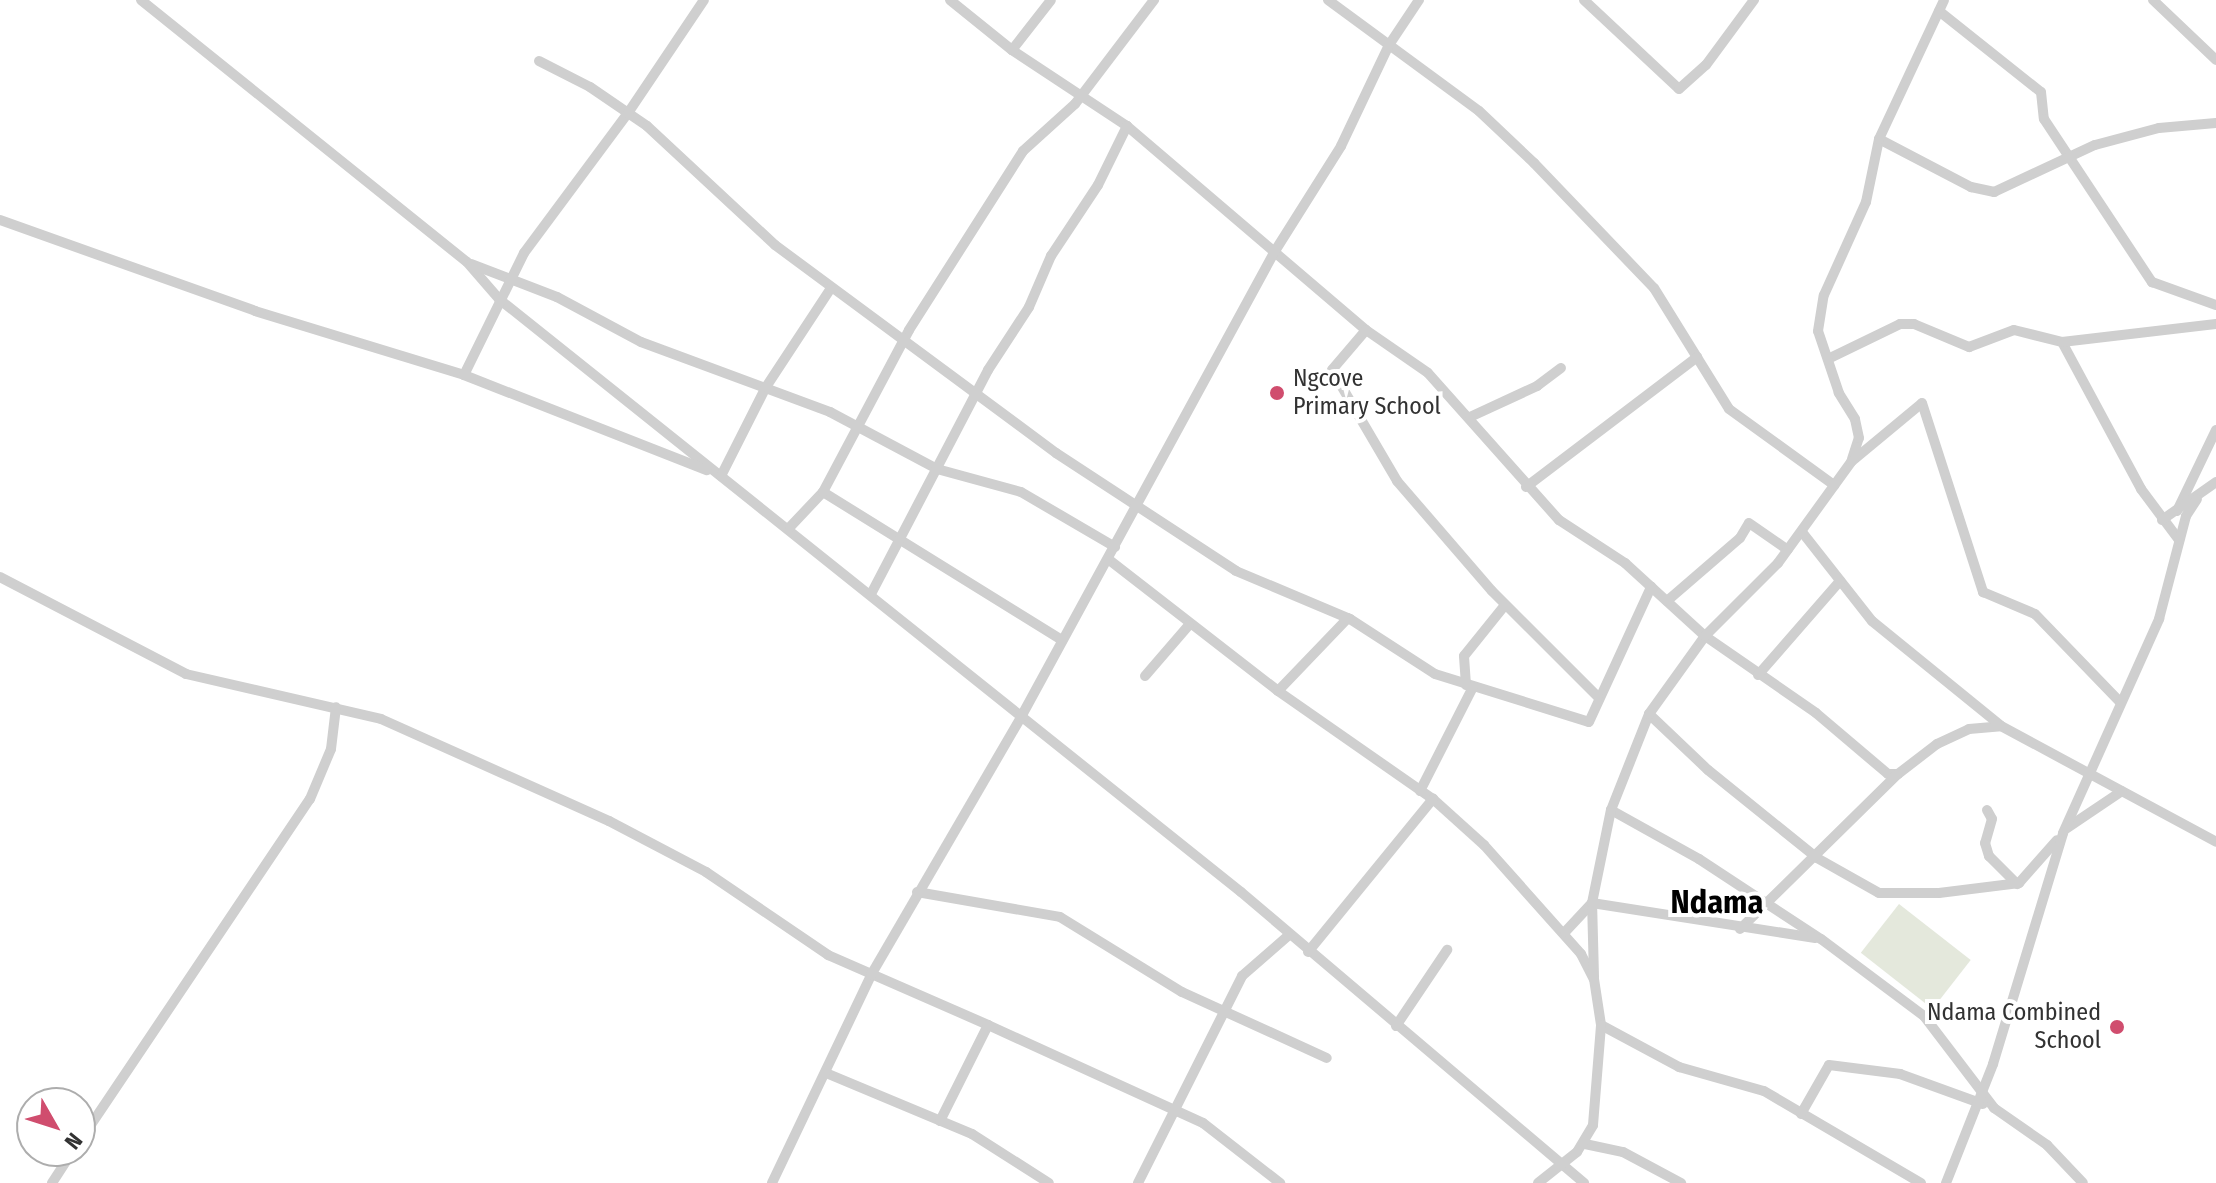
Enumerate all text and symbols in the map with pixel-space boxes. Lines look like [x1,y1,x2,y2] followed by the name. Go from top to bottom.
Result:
[1293,365,1441,421] place label: Ngcove Primary School
[1268,384,1286,402] marker: Ngcove Primary School
[1671,883,1763,921] district label: Ndama
[1927,999,2101,1055] place label: Ndama Combined School
[2108,1018,2126,1036] marker: Ndama Combined School
[16,1087,96,1167] north arrow
[59,1128,88,1155] text: N

